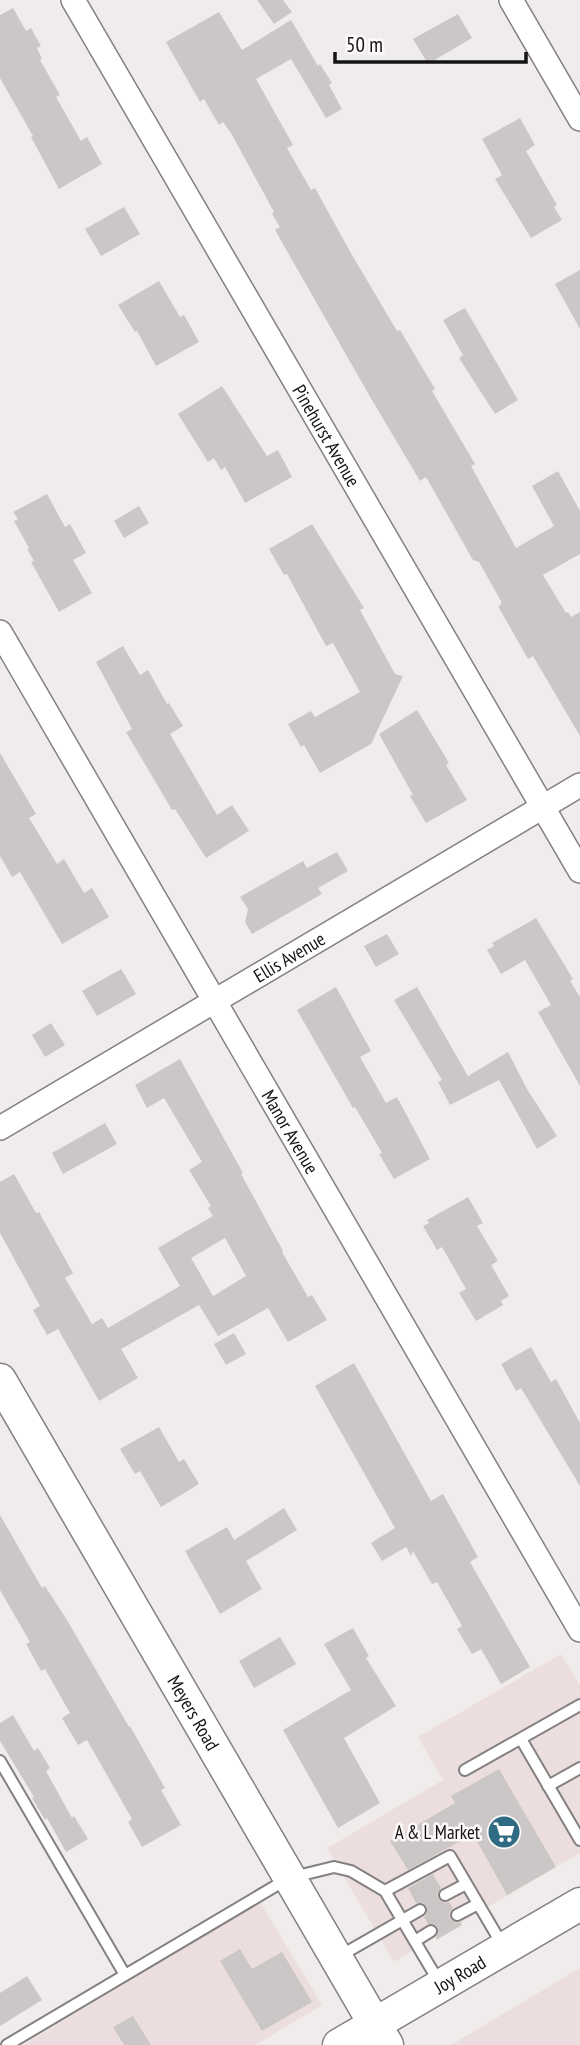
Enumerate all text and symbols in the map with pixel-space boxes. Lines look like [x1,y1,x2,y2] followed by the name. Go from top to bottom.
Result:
[335,21,526,65] scale bar
[346,31,383,58] text: 50 m
[287,380,366,491] street label: Pinehurst Avenue
[249,926,330,987] street label: Ellis Avenue
[257,1085,324,1178] street label: Manor Avenue
[162,1671,225,1755] street label: Meyers Road
[485,1813,523,1851] supermarket icon: A & L Market
[395,1820,481,1844] place label: A & L Market
[429,1950,490,1999] street label: Joy Road

